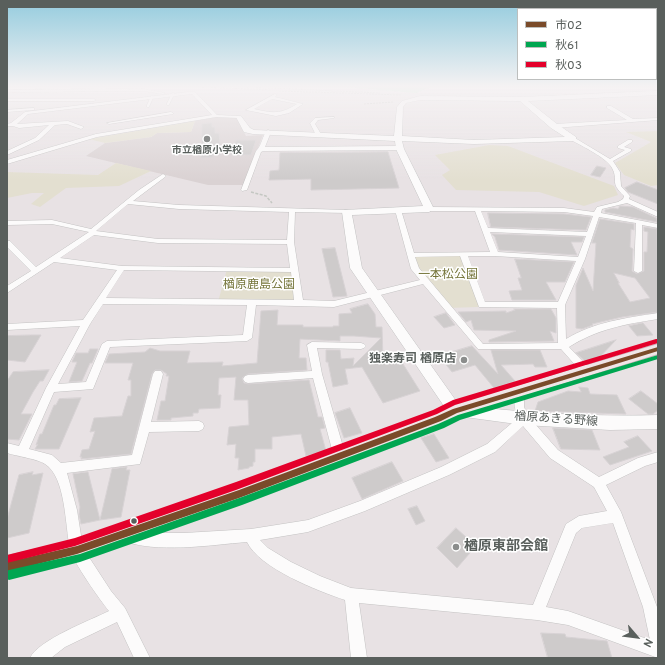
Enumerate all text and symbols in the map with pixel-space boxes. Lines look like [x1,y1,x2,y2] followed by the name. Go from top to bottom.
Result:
[517,8,657,80] legend
[555,18,582,34] text: 市02
[555,38,579,54] text: 秋61
[555,58,582,74] text: 秋03
[202,134,212,144] marker: 市立楢原小学校
[172,145,242,157] place label: 市立楢原小学校
[418,269,478,283] park label: 一本松公園
[223,279,295,293] park label: 楢原鹿島公園
[369,353,456,367] place label: 独楽寿司 楢原店
[459,355,469,365] marker: 独楽寿司 楢原店
[514,410,598,430] street label: 楢原あきる野線
[129,516,139,526] unlabelled marker
[464,539,548,555] place label: 楢原東部会館
[451,542,461,552] marker: 楢原東部会館
[617,617,657,657] north arrow
[640,636,656,649] text: N

